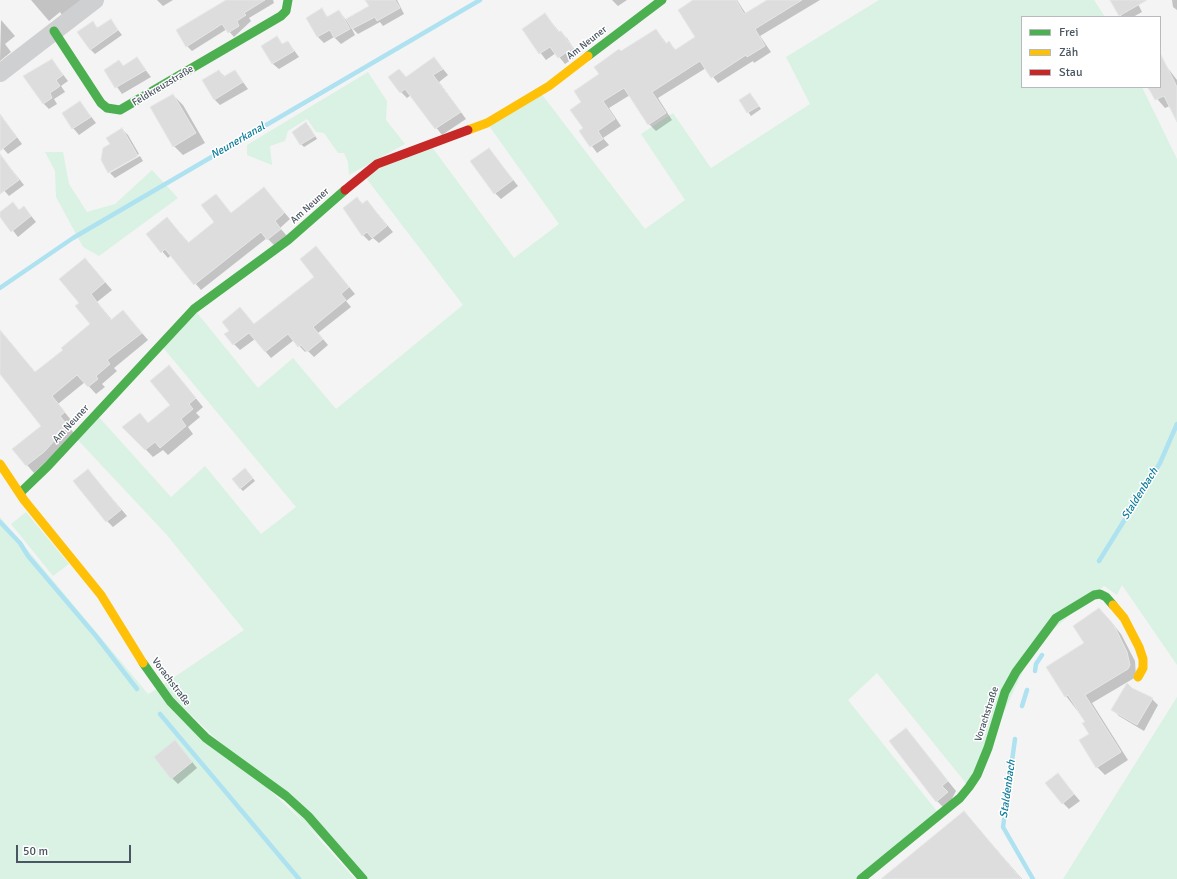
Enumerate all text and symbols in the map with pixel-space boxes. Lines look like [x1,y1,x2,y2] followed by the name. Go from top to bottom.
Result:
[1021,16,1161,88] legend
[565,24,609,62] street label: Am Neuner
[1059,25,1078,40] text: Frei
[1059,45,1078,60] text: Zäh
[130,63,196,109] street label: Feldkreuzstraße
[1059,65,1083,80] text: Stau
[209,120,267,162] water label: Neunerkanal
[288,186,332,226] street label: Am Neuner
[50,402,92,446] street label: Am Neuner
[1119,466,1161,522] water label: Staldenbach
[149,656,193,708] street label: Vorachstraße
[972,685,1002,743] street label: Vorachstraße
[997,759,1019,819] water label: Staldenbach
[18,837,133,863] scale bar
[23,844,48,859] text: 50 m

